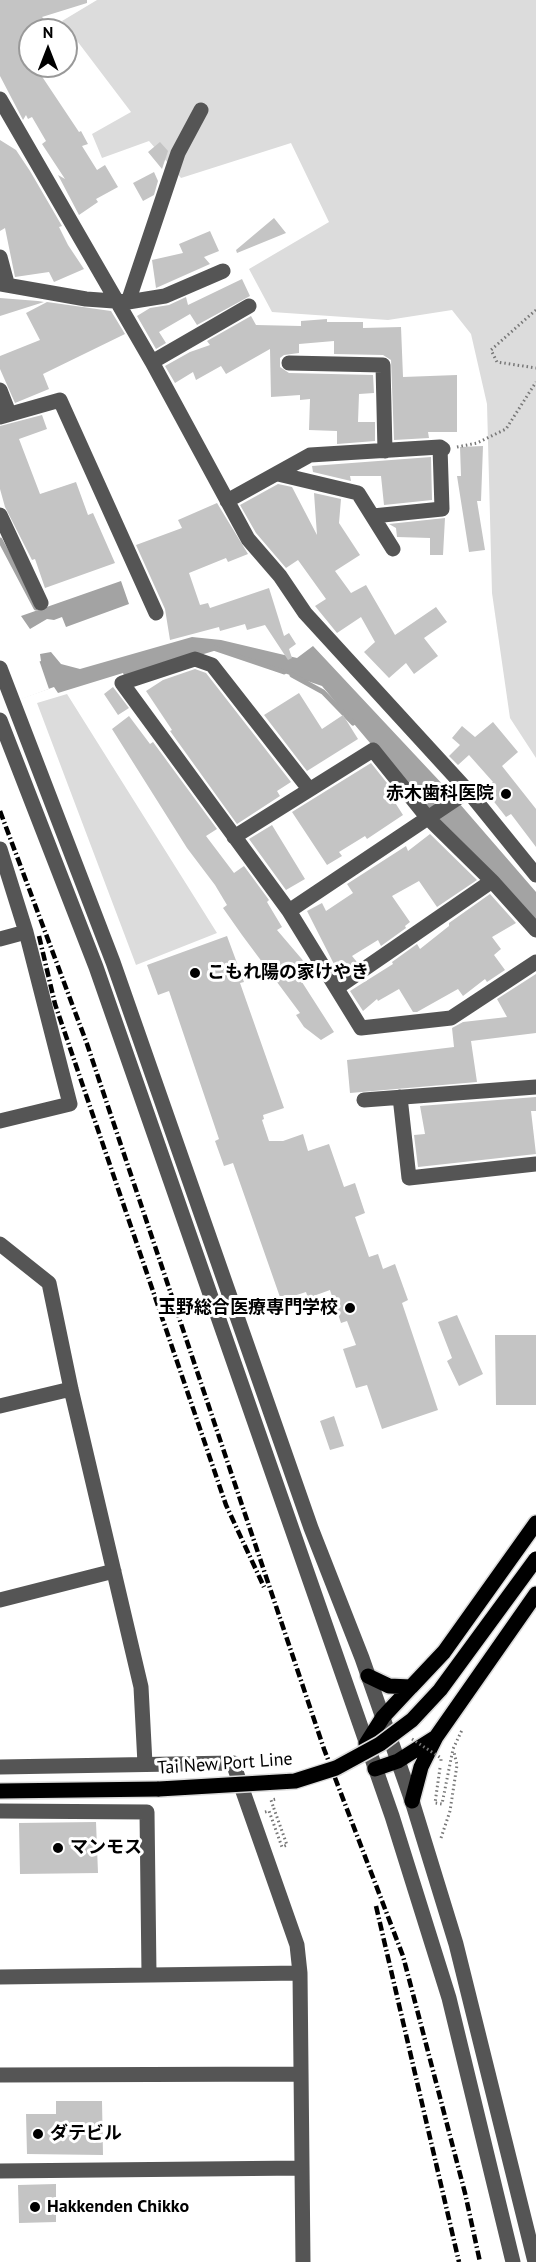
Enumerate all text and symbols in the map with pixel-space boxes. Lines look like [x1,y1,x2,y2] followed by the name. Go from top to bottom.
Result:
[18,18,78,78] north arrow
[43,22,53,42] text: N
[386,783,494,805] place label: 赤木歯科医院
[499,787,513,801] marker: 赤木歯科医院
[207,962,369,984] place label: こもれ陽の家けやき
[188,966,202,980] marker: こもれ陽の家けやき
[158,1297,338,1319] place label: 玉野総合医療専門学校
[343,1301,357,1315] marker: 玉野総合医療専門学校
[157,1749,293,1779] street label: Tai New Port Line
[70,1837,142,1859] place label: マンモス
[51,1841,65,1855] marker: マンモス
[50,2123,122,2145] place label: ダテビル
[31,2127,45,2141] marker: ダテビル
[47,2196,189,2218] place label: Hakkenden Chikko
[28,2200,42,2214] marker: Hakkenden Chikko

